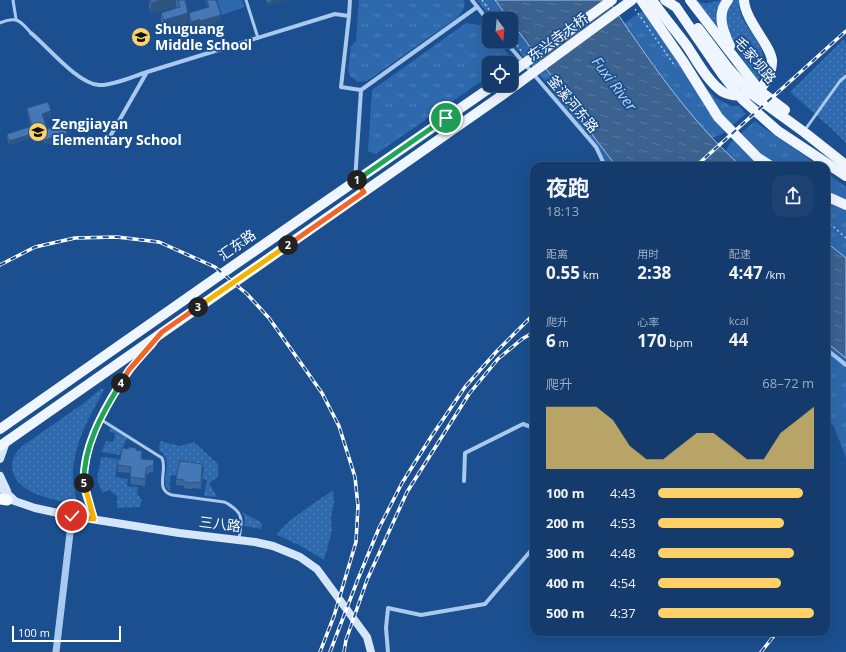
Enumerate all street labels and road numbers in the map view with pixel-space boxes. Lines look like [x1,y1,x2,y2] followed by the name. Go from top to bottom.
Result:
[524,8,592,65] street label: 东兴寺大桥
[730,32,781,87] street label: 毛家坝路
[544,71,603,137] street label: 釜溪河东路
[214,225,259,264] street label: 汇东路
[198,512,242,535] street label: 三八路

